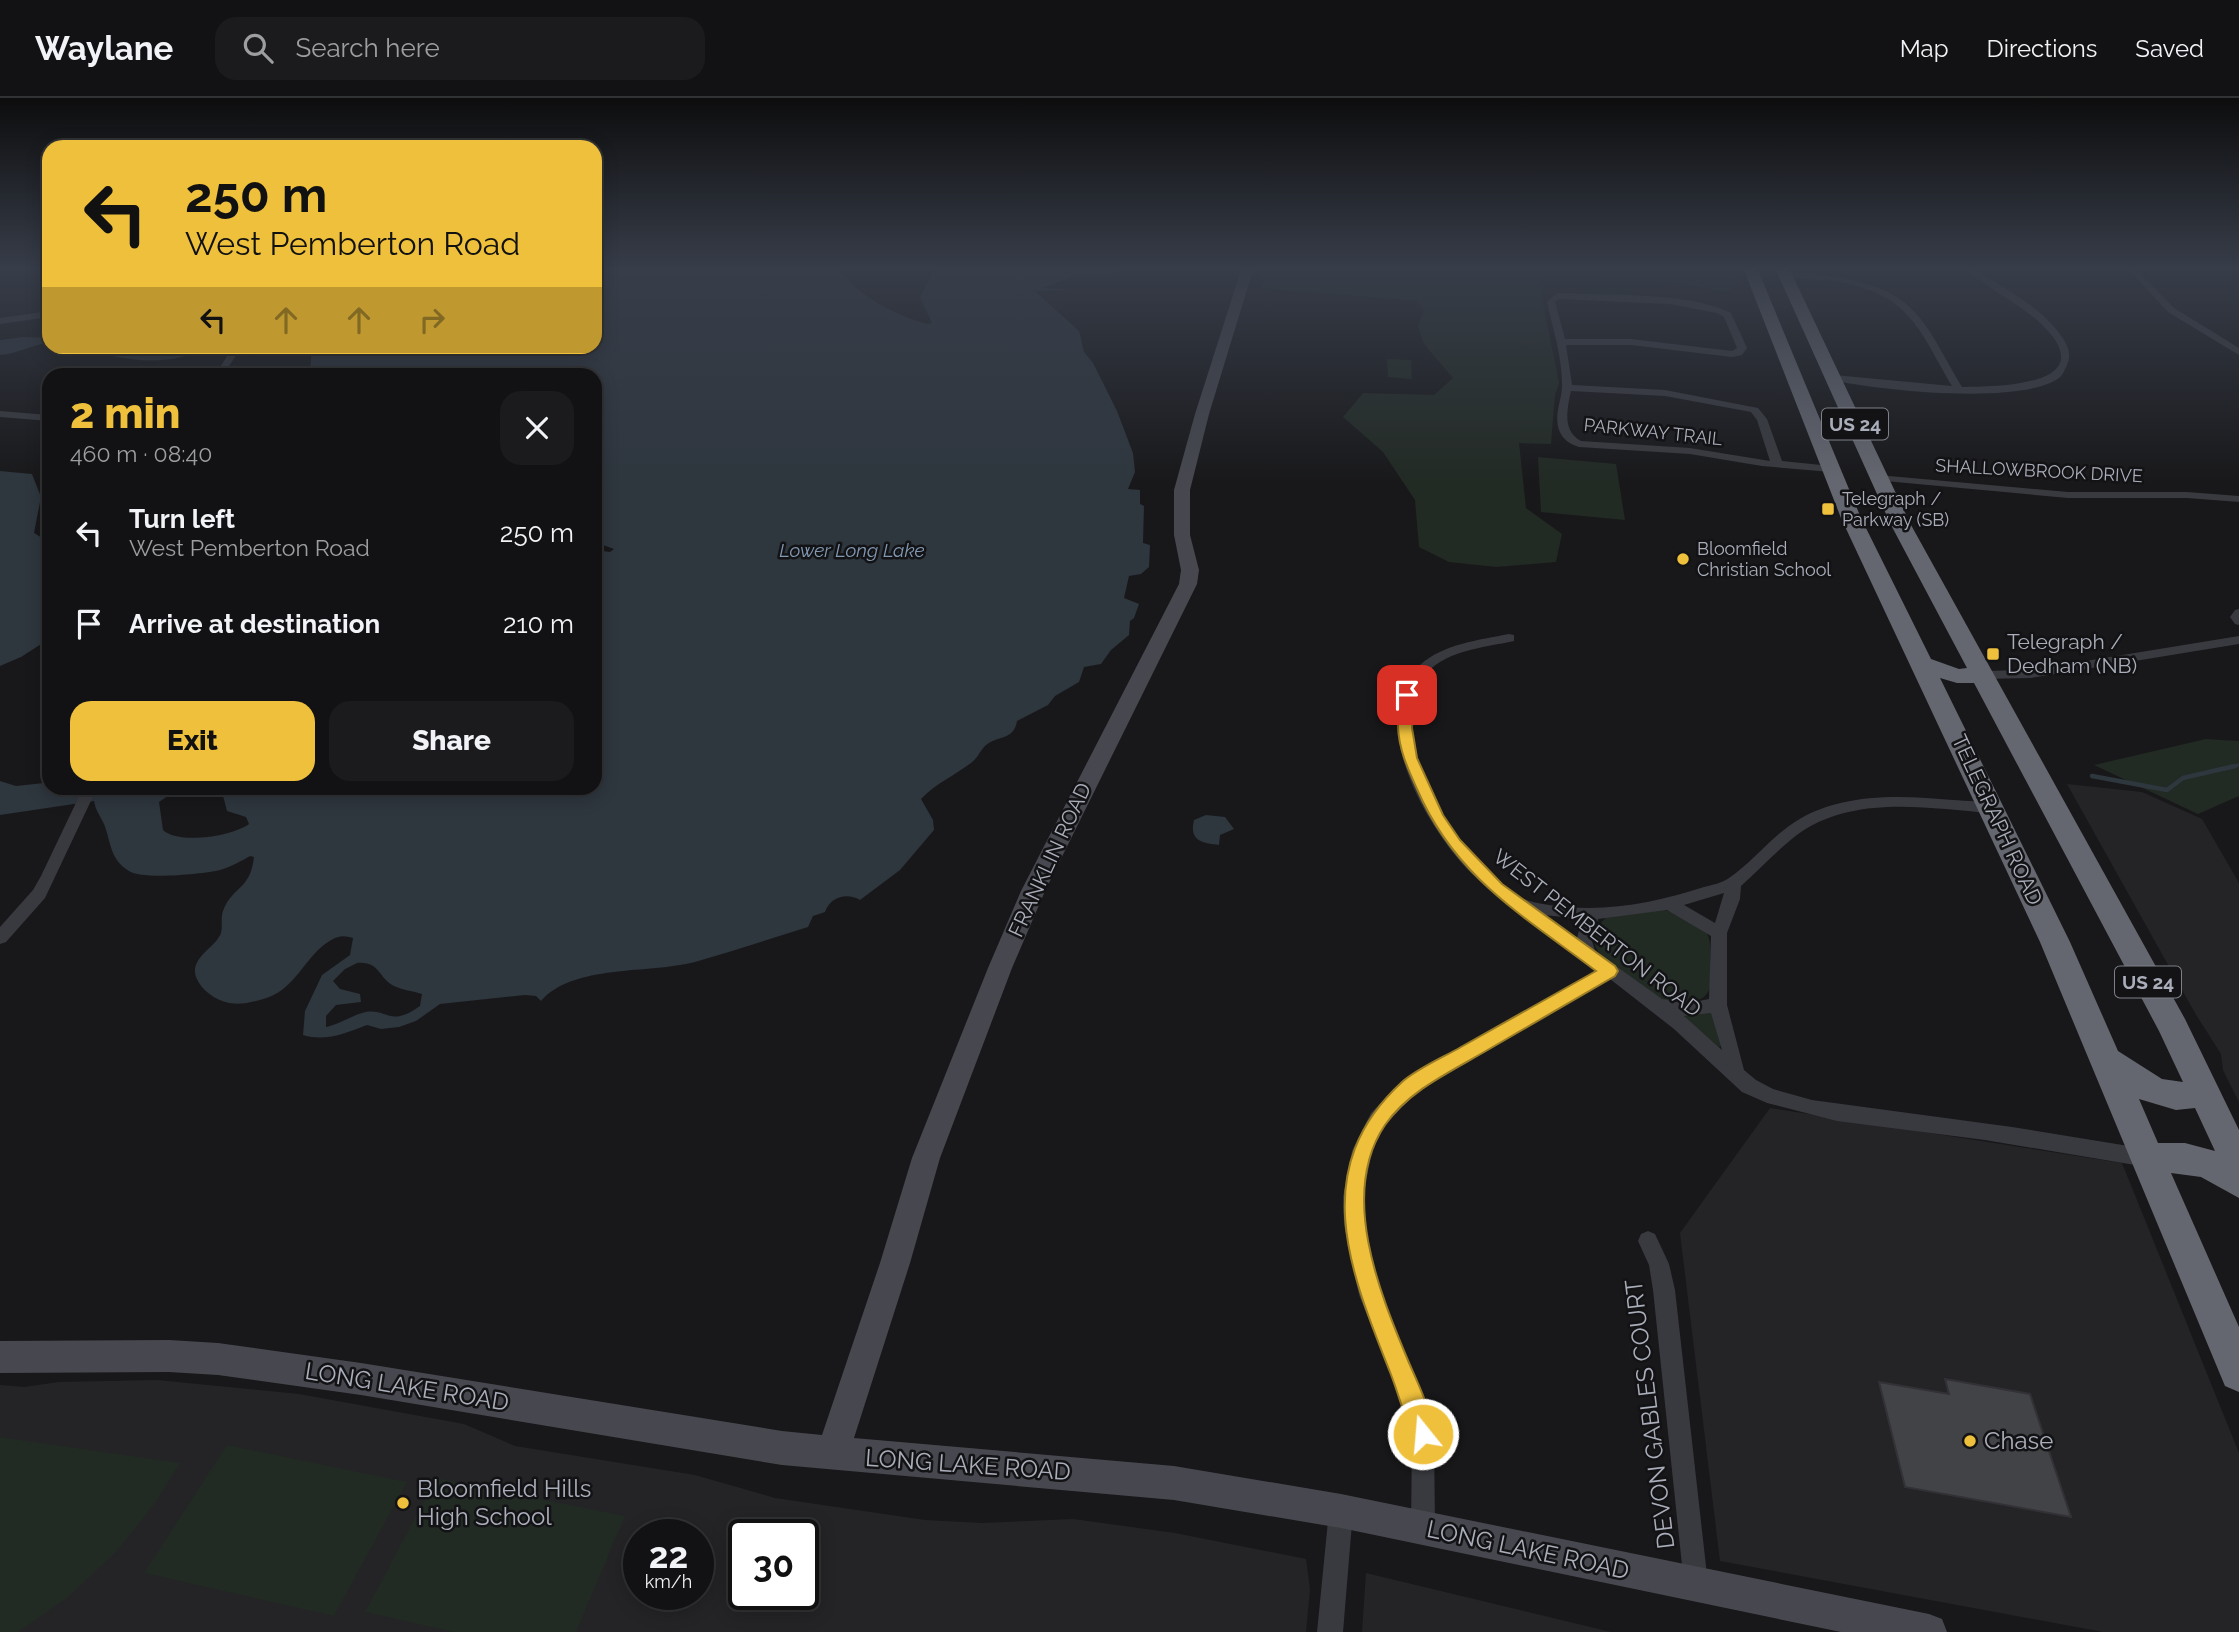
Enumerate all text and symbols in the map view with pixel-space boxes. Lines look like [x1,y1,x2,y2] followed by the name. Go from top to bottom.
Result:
[215,17,705,80] search box
[35,29,173,68] text: Waylane
[239,29,277,67] icon: search
[295,33,440,63] text: Search here
[1900,34,1949,63] text: Map
[1987,34,2097,63] text: Directions
[2135,34,2204,63] text: Saved
[185,166,327,223] text: 250 m
[70,168,161,259] icon: left
[185,225,520,262] text: West Pemberton Road
[194,301,232,339] icon: left
[267,301,305,339] icon: ahead
[340,301,378,339] icon: ahead
[413,301,451,339] icon: right
[70,389,180,438] text: 2 min
[500,391,574,465] button: close
[1822,408,1888,440] road number: US 24
[1583,414,1724,449] street label: PARKWAY TRAIL
[70,440,212,467] text: 460 m · 08:40
[1935,455,2143,486] street label: SHALLOWBROOK DRIVE
[1842,488,1949,530] place label: Telegraph / Parkway (SB)
[1820,501,1836,517] marker: Telegraph / Parkway (SB)
[129,504,235,534] text: Turn left
[70,514,108,552] icon: left
[500,518,574,548] text: 250 m
[129,534,370,561] text: West Pemberton Road
[1697,538,1831,580] place label: Bloomfield Christian School
[779,539,925,561] water label: Lower Long Lake
[1675,551,1691,567] marker: Bloomfield Christian School
[70,605,108,643] icon: arrive
[129,609,380,639] text: Arrive at destination
[503,609,574,639] text: 210 m
[2007,629,2137,678] place label: Telegraph / Dedham (NB)
[1985,646,2001,662] marker: Telegraph / Dedham (NB)
[1377,665,1437,725] pin
[1388,676,1426,714] icon: arrive
[70,701,315,781] button: Exit
[329,701,574,781] button: Share
[1947,731,2048,909] street label: TELEGRAPH ROAD
[1003,779,1096,941] street label: FRANKLIN ROAD
[1488,844,1706,1022] street label: WEST PEMBERTON ROAD
[2115,967,2181,998] road number: US 24
[1619,1277,1680,1550] street label: DEVON GABLES COURT
[303,1356,511,1417] street label: LONG LAKE ROAD
[1386,1397,1460,1471] position arrow
[1984,1426,2053,1455] place label: Chase
[1962,1433,1978,1449] marker: Chase
[864,1443,1072,1486] street label: LONG LAKE ROAD
[417,1474,591,1531] place label: Bloomfield Hills High School
[395,1495,411,1511] marker: Bloomfield Hills High School
[1424,1514,1632,1585] street label: LONG LAKE ROAD
[728,1519,819,1610] speed limit sign: 30
[649,1535,688,1576] text: 22
[645,1571,692,1592] text: km/h

